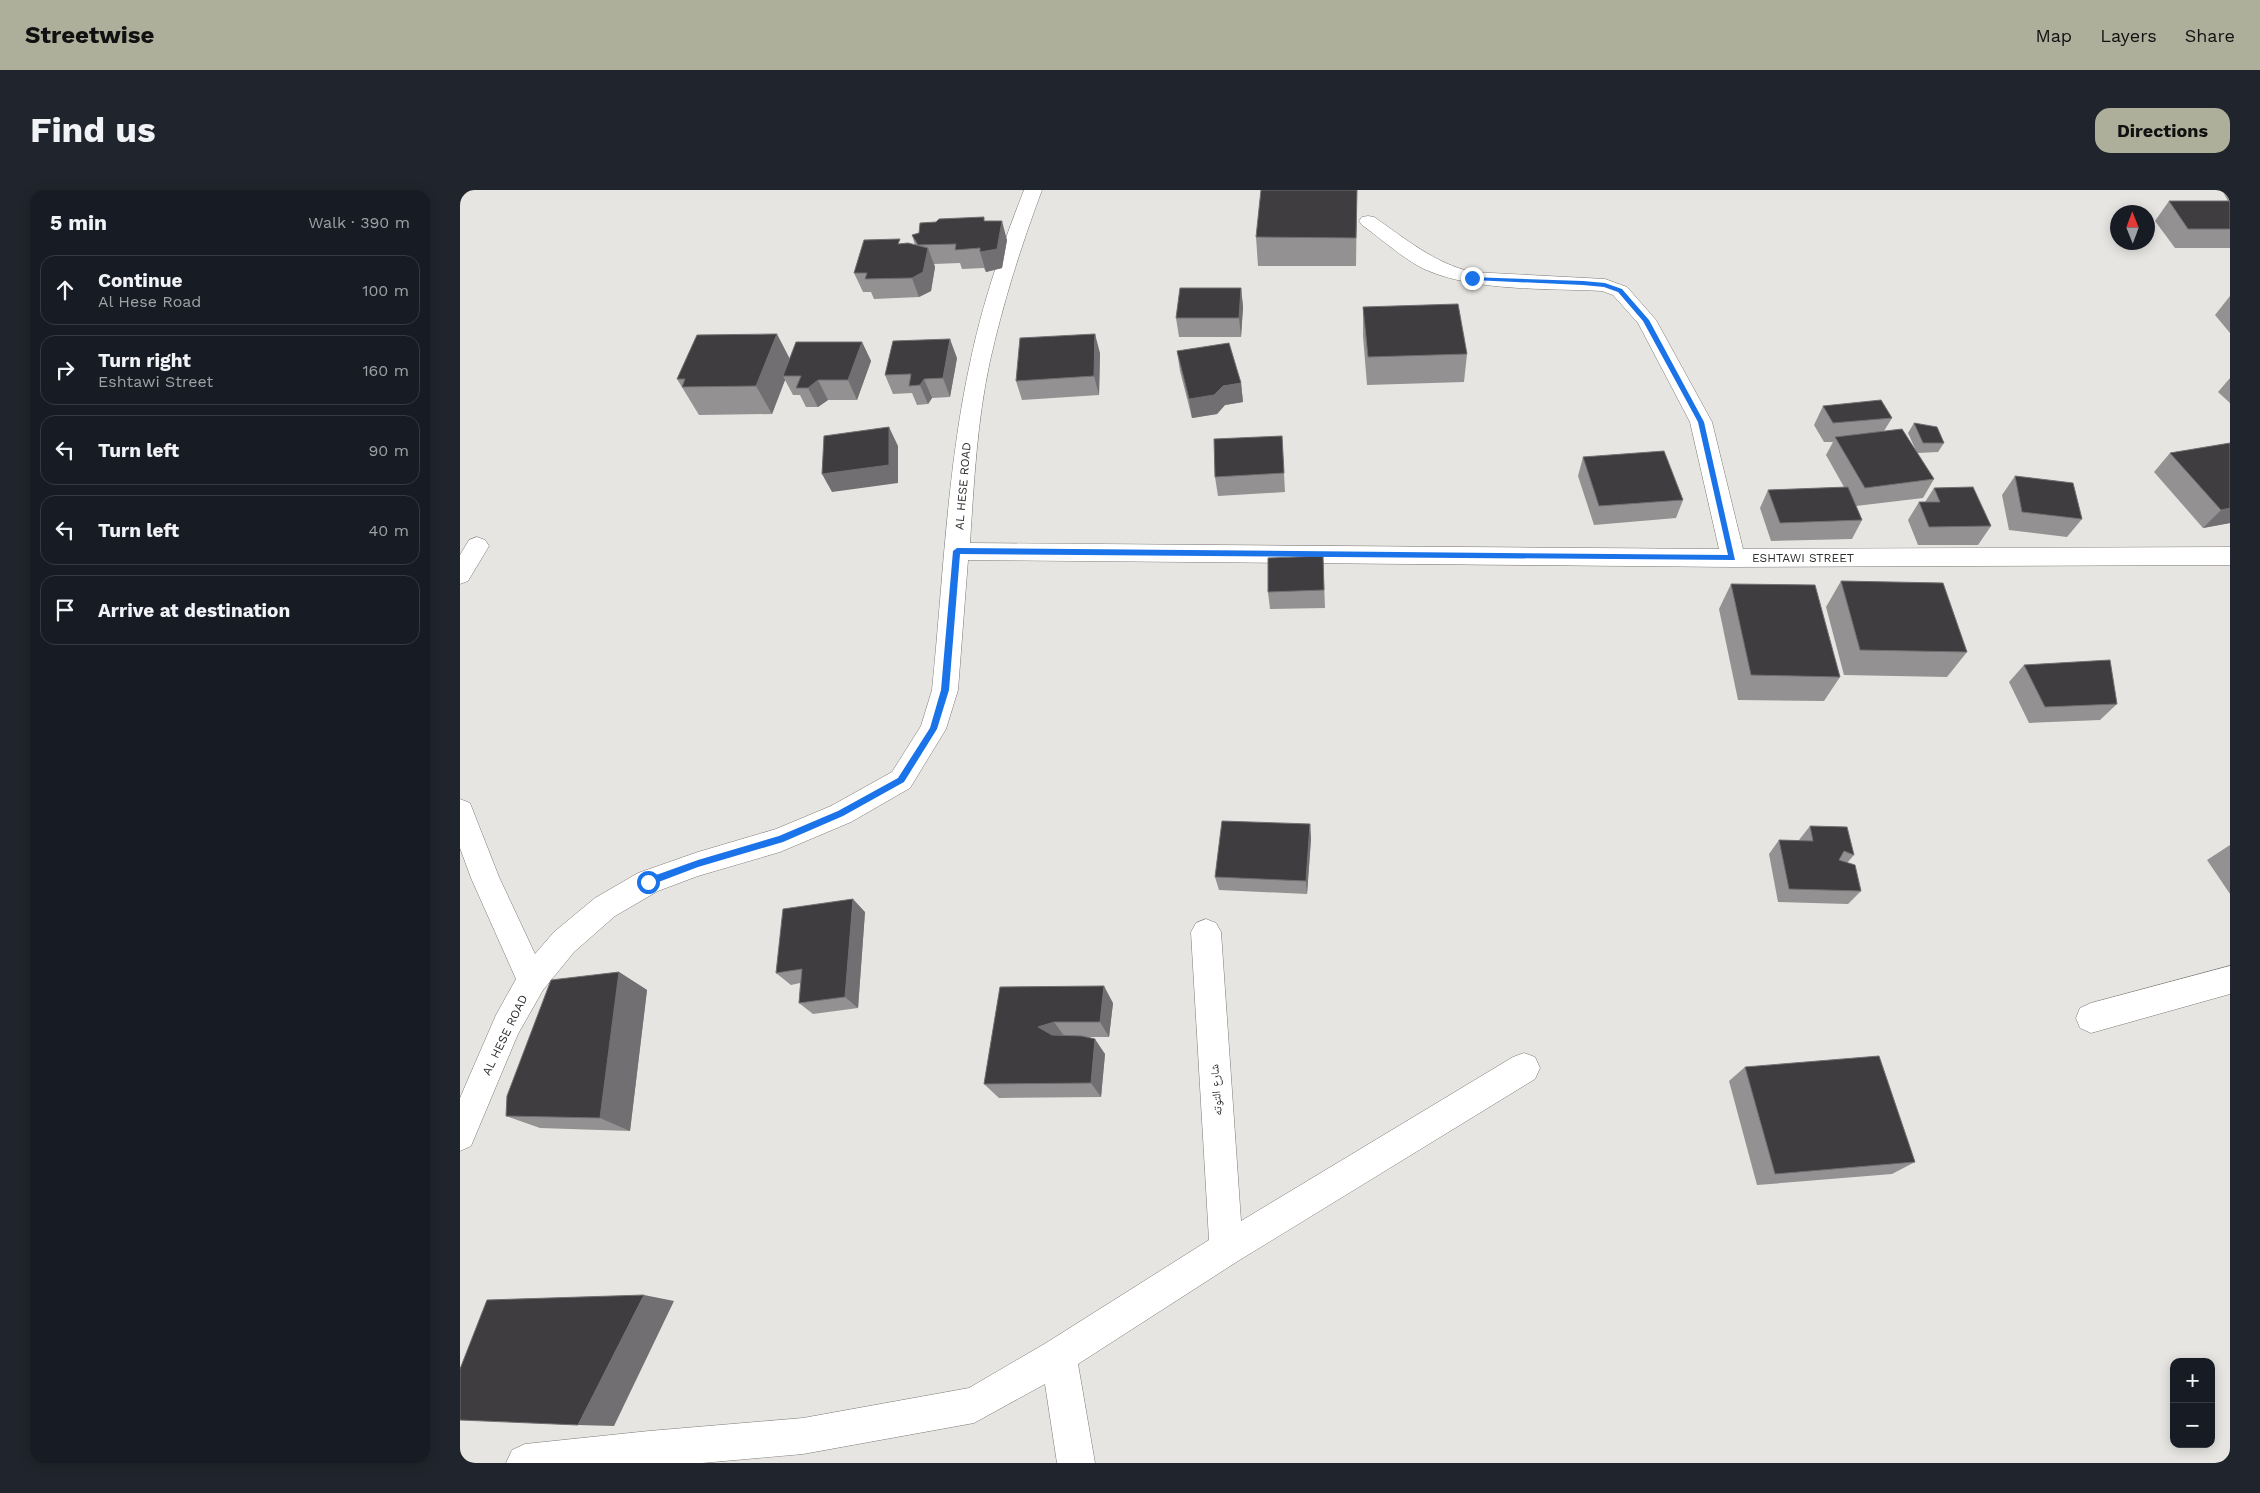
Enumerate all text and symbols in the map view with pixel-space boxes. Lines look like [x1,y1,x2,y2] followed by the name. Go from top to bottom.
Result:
[25,21,154,49] text: Streetwise
[2035,25,2072,46] text: Map
[2100,25,2157,46] text: Layers
[2185,25,2235,46] text: Share
[2095,108,2230,153] button: Directions
[30,109,156,151] text: Find us
[2110,205,2155,250] north arrow
[50,210,107,235] text: 5 min
[308,213,410,232] text: Walk · 390 m
[1461,267,1484,290] route end
[98,269,182,292] text: Continue
[51,276,79,304] icon: ahead
[362,281,409,300] text: 100 m
[98,292,201,311] text: Al Hese Road
[98,349,191,372] text: Turn right
[51,356,79,384] icon: right
[362,361,409,380] text: 160 m
[98,372,213,391] text: Eshtawi Street
[51,436,79,464] icon: left
[98,439,179,462] text: Turn left
[368,441,409,460] text: 90 m
[952,442,974,530] street label: AL HESE ROAD
[51,516,79,544] icon: left
[98,519,179,542] text: Turn left
[369,521,409,540] text: 40 m
[1752,551,1854,565] street label: ESHTAWI STREET
[51,596,79,624] icon: arrive
[98,599,290,622] text: Arrive at destination
[637,871,660,894] route start
[479,992,531,1078] street label: AL HESE ROAD
[1207,1064,1226,1116] street label: شارع التوته
[2170,1358,2215,1448] map controls
[2170,1358,2215,1403] button: +
[2170,1403,2215,1448] button: −

